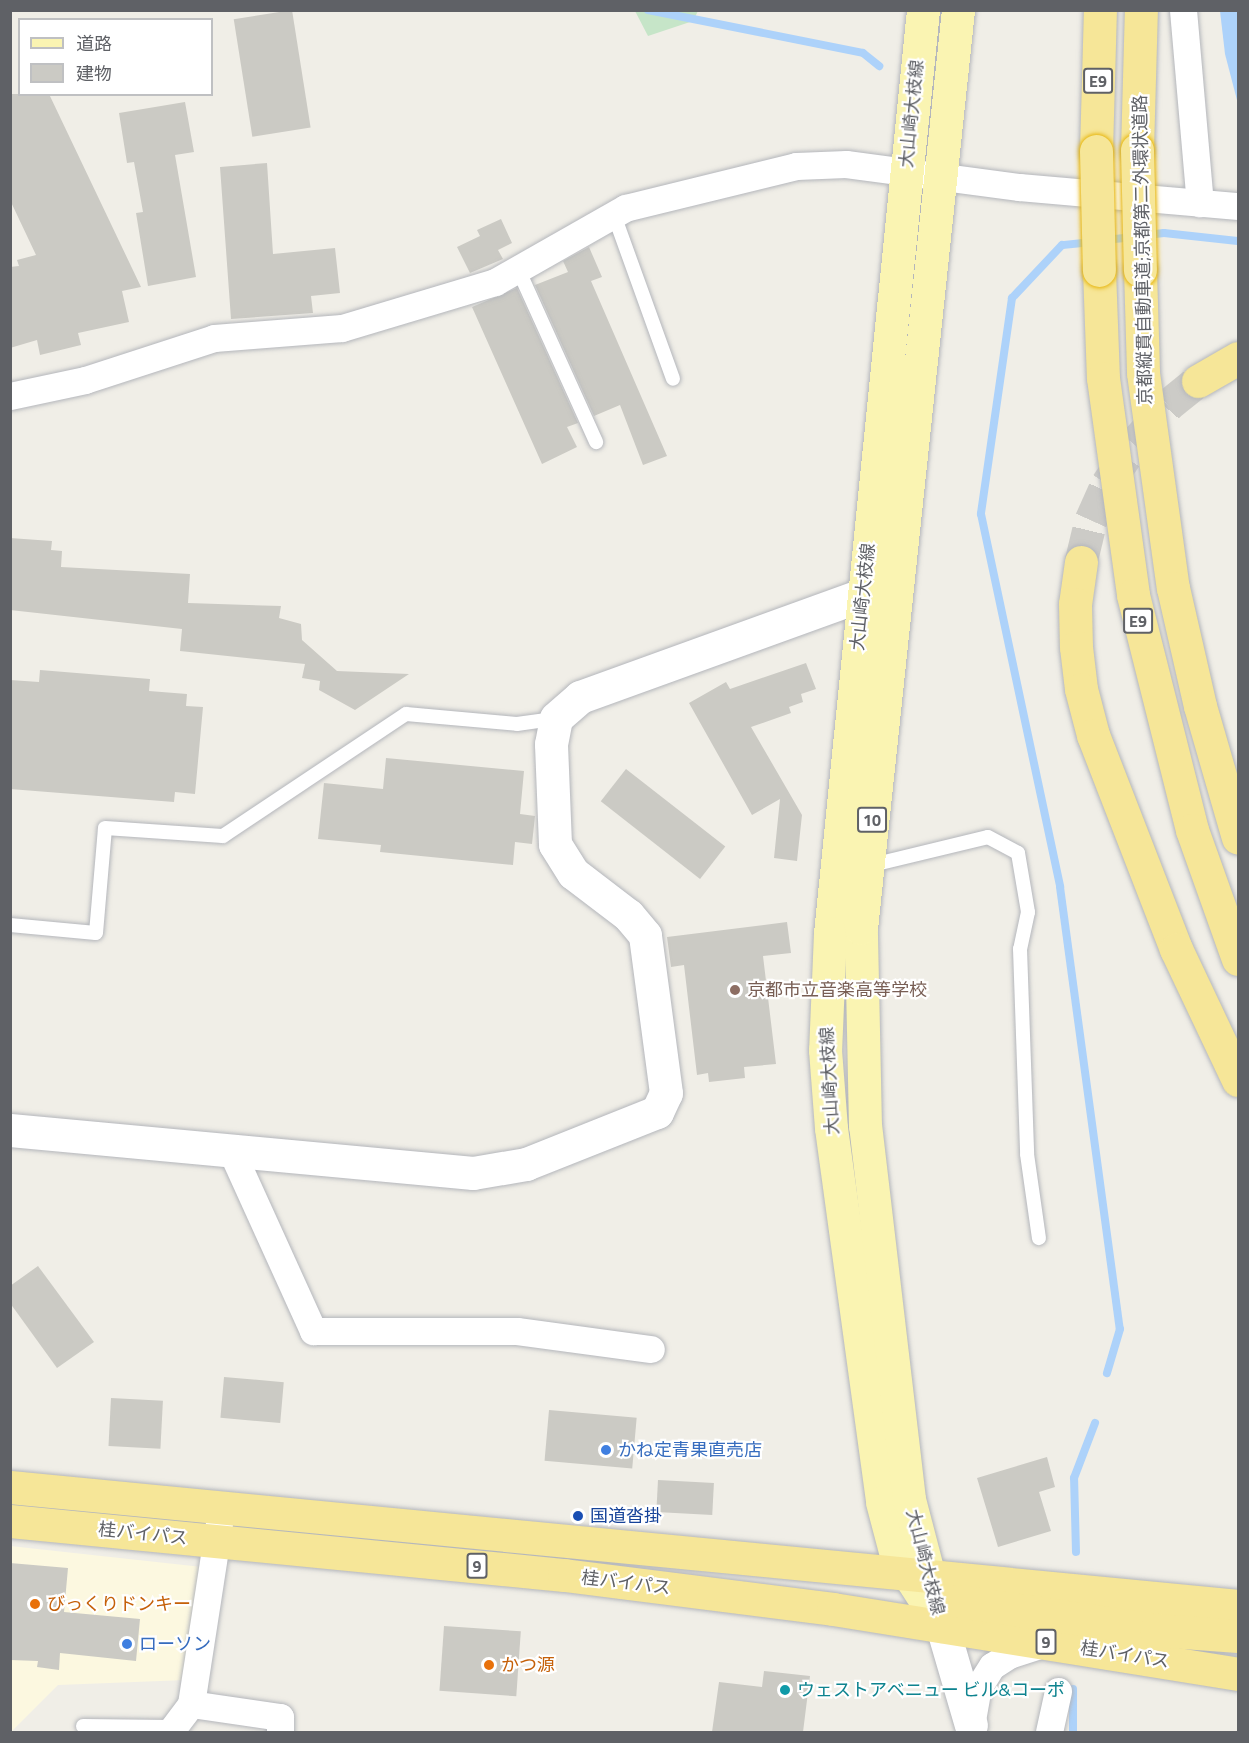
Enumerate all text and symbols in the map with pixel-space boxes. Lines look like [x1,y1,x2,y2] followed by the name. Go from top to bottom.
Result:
[18,18,213,96] legend
[76,30,112,57] text: 道路
[896,59,928,169] street label: 大山崎大枝線
[76,60,112,87] text: 建物
[1083,68,1113,94] road number: E9
[1129,95,1157,405] street label: 京都縦貫自動車道;京都第二外環状道路
[847,542,879,652] street label: 大山崎大枝線
[1123,608,1153,634] road number: E9
[857,807,887,833] road number: 10
[747,979,927,1001] place label: 京都市立音楽高等学校
[728,983,742,997] marker: 京都市立音楽高等学校
[816,1027,844,1135] street label: 大山崎大枝線
[618,1439,762,1461] place label: かね定青果直売店
[599,1443,613,1457] marker: かね定青果直売店
[590,1505,662,1527] place label: 国道沓掛
[901,1507,949,1617] street label: 大山崎大枝線
[571,1509,585,1523] marker: 国道沓掛
[97,1519,189,1549] street label: 桂バイパス
[466,1553,488,1579] road number: 9
[580,1567,672,1599] street label: 桂バイパス
[47,1593,191,1615] place label: びっくりドンキー
[28,1597,42,1611] marker: びっくりドンキー
[1036,1629,1056,1655] road number: 9
[139,1633,211,1655] place label: ローソン
[120,1637,134,1651] marker: ローソン
[1079,1637,1171,1673] street label: 桂バイパス
[501,1654,555,1676] place label: かつ源
[482,1658,496,1672] marker: かつ源
[797,1679,1065,1701] place label: ウェストアベニュー ビル&コーポ
[778,1683,792,1697] marker: ウェストアベニュー ビル&コーポ

